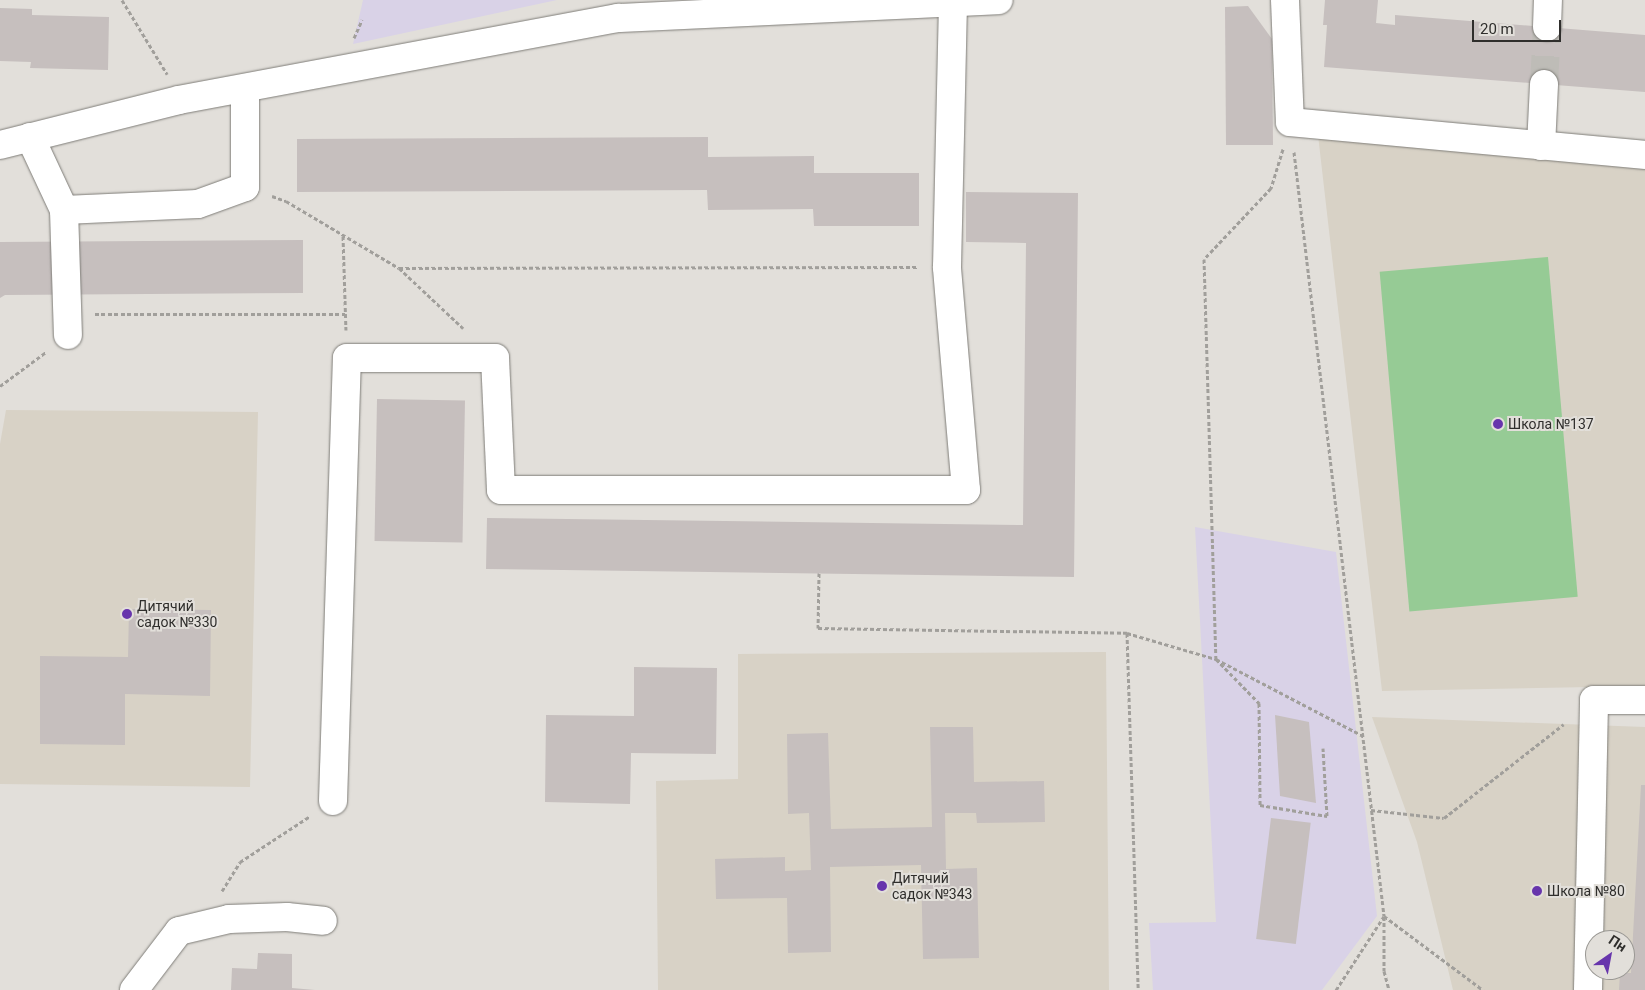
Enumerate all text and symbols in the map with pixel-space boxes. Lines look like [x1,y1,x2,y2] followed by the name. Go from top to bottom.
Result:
[1475,10,1564,42] scale bar
[1480,20,1514,38] text: 20 m
[1508,416,1594,432] place label: Школа №137
[1492,418,1504,430] marker: Школа №137
[137,598,217,630] place label: Дитячий садок №330
[121,608,133,620] marker: Дитячий садок №330
[892,870,972,902] place label: Дитячий садок №343
[876,880,888,892] marker: Дитячий садок №343
[1547,883,1625,899] place label: Школа №80
[1531,885,1543,897] marker: Школа №80
[1585,930,1635,980] north arrow
[1606,932,1629,955] text: Пн

